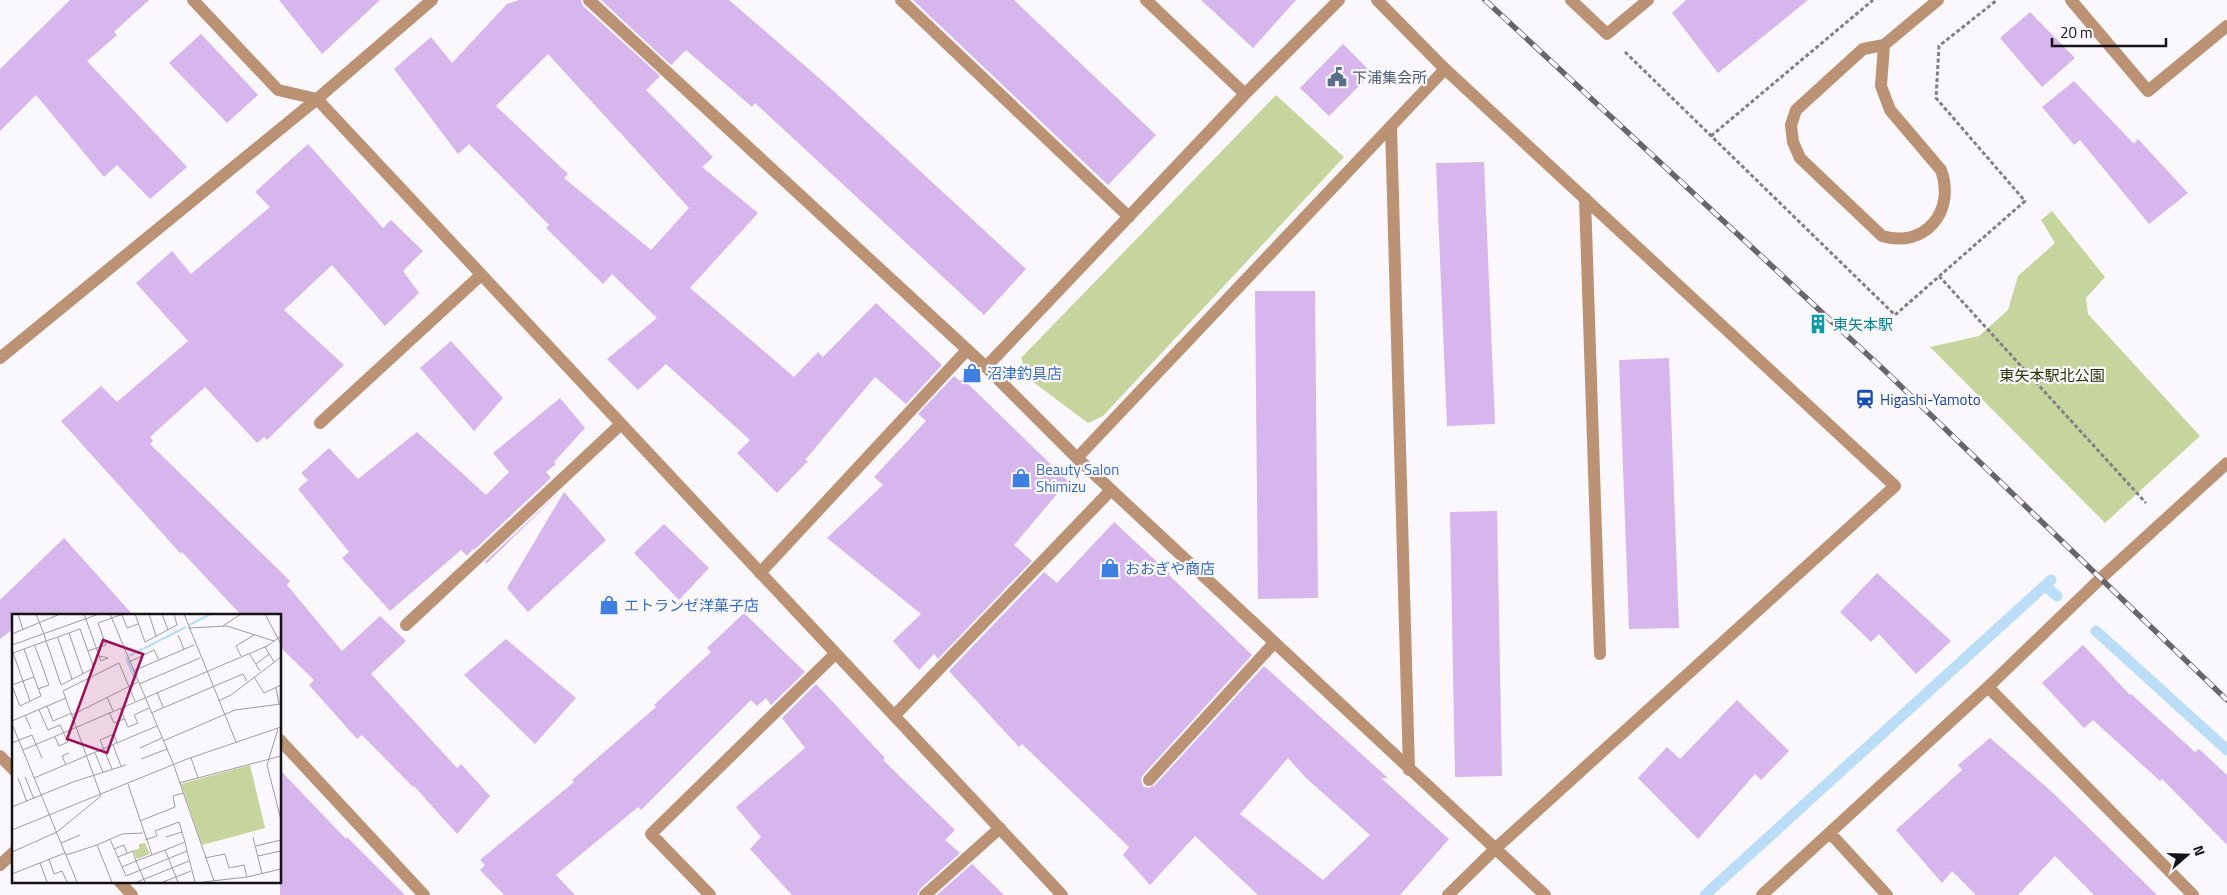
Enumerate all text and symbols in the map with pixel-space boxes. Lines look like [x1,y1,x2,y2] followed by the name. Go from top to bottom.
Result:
[2052,15,2166,47] scale bar
[2060,21,2093,44] text: 20 m
[1326,66,1348,88] public building icon: 下浦集会所
[1352,66,1427,89] place label: 下浦集会所
[1807,313,1829,335] building icon: 東矢本駅
[1833,313,1893,336] place label: 東矢本駅
[961,362,983,384] shop icon: 沼津釣具店
[987,362,1062,385] place label: 沼津釣具店
[1999,364,2105,387] park label: 東矢本駅北公園
[1854,388,1876,410] station icon: Higashi-Yamoto
[1880,388,1981,411] place label: Higashi-Yamoto
[1036,458,1119,498] place label: Beauty Salon Shimizu
[1010,467,1032,489] shop icon: Beauty Salon Shimizu
[1099,557,1121,579] shop icon: おおぎや商店
[1125,557,1215,580] place label: おおぎや商店
[598,594,620,616] shop icon: エトランゼ洋菓子店
[624,594,759,617] place label: エトランゼ洋菓子店
[12,614,281,882] inset map
[2162,830,2212,880] north arrow
[2188,842,2211,859] text: N

